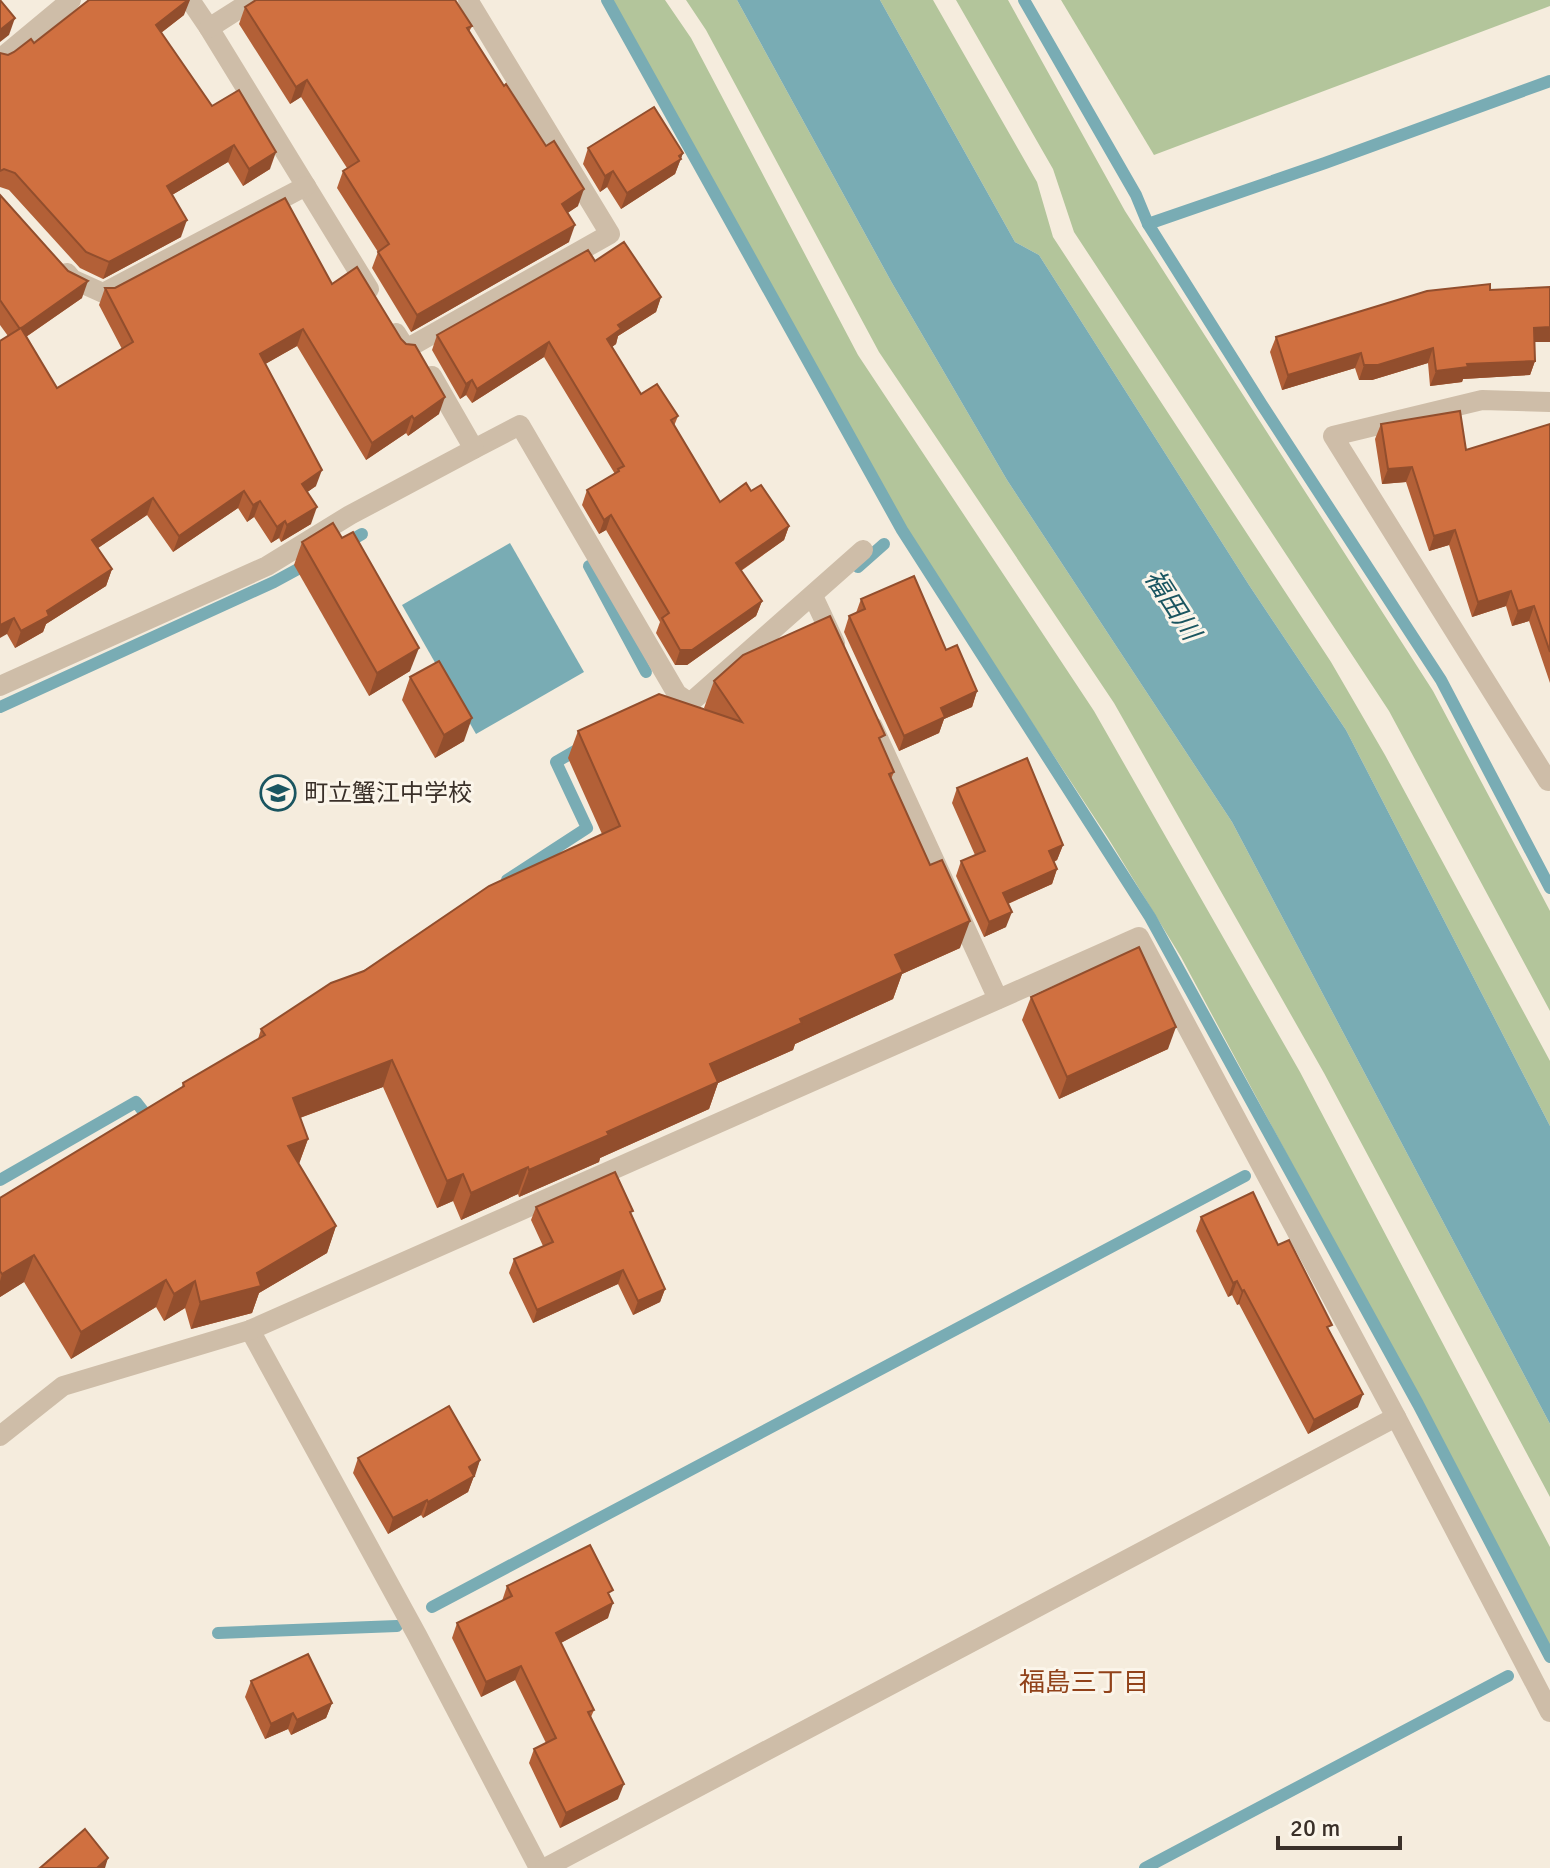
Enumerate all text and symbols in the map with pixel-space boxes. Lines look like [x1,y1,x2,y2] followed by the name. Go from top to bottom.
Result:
[1137,564,1208,649] water label: 福田川
[259,774,297,812] school or university icon: 町立蟹江中学校
[304,778,472,808] place label: 町立蟹江中学校
[1019,1667,1149,1699] district label: 福島三丁目
[1278,1800,1400,1850] scale bar
[1290,1813,1340,1843] text: 20 m

